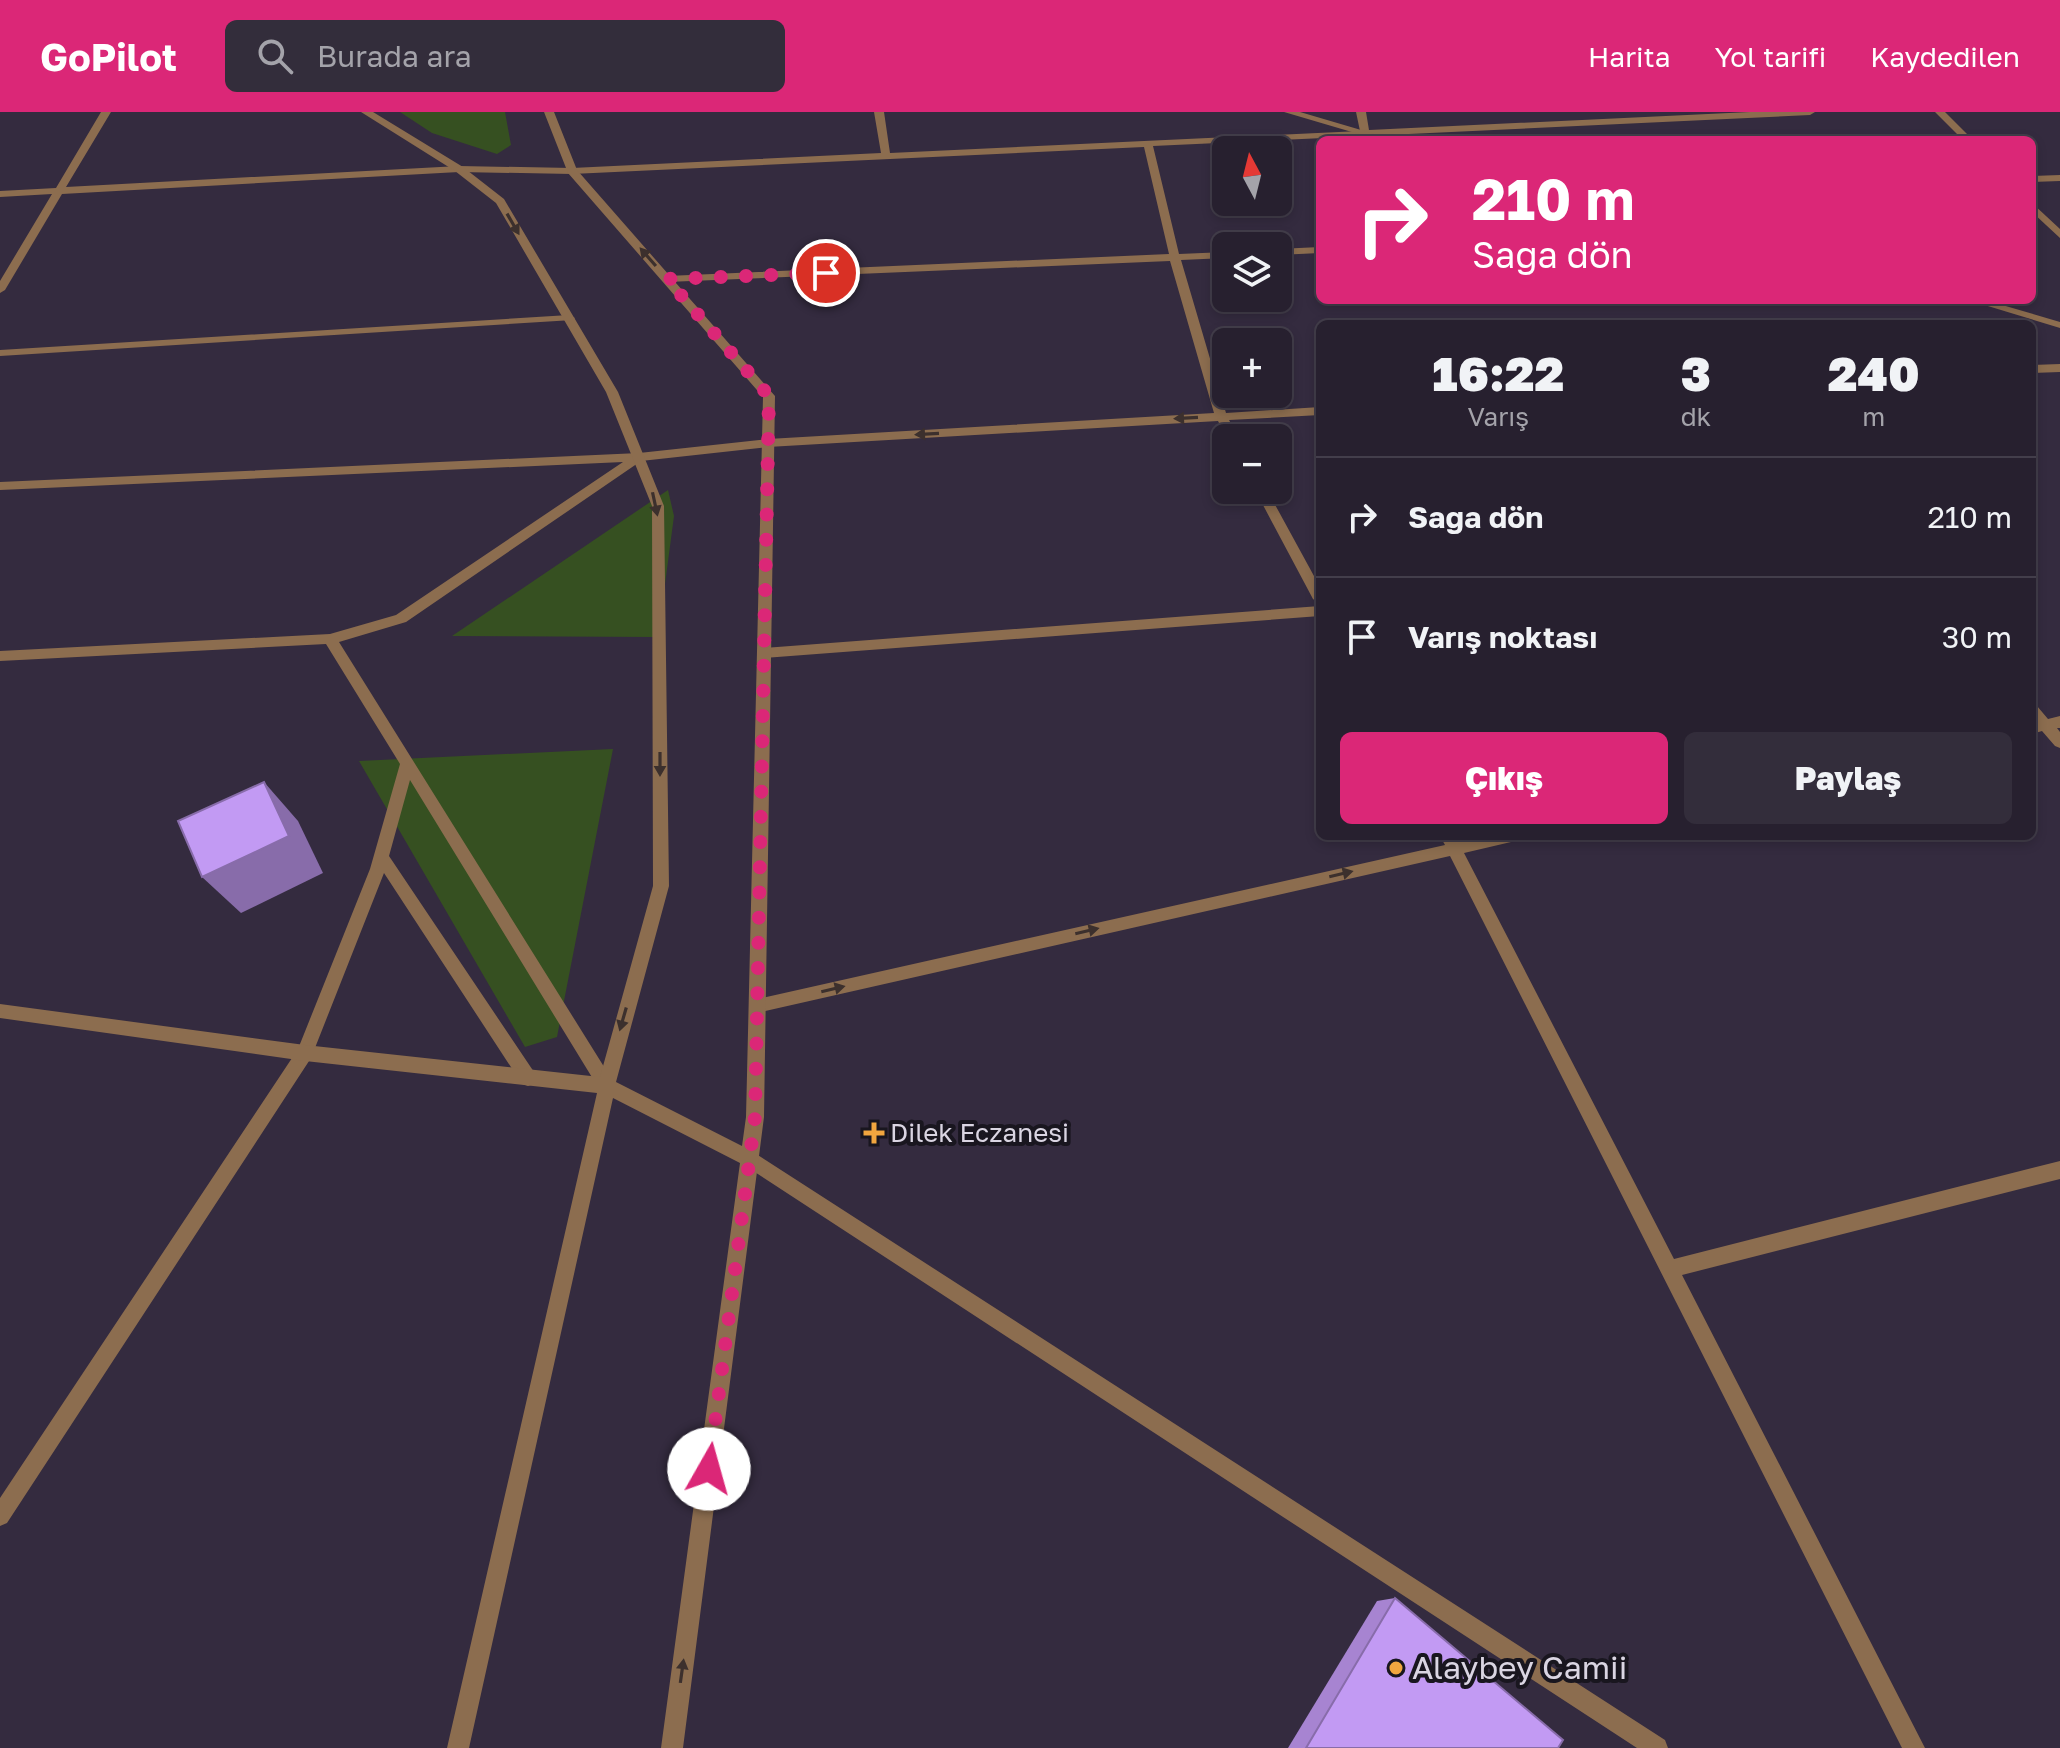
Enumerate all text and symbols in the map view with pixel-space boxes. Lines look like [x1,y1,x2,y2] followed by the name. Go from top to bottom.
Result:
[225,20,785,92] search box
[40,34,177,79] text: GoPilot
[253,34,297,78] icon: search
[317,38,472,74] text: Burada ara
[1588,40,1671,73] text: Harita
[1715,40,1826,73] text: Yol tarifi
[1870,40,2020,73] text: Kaydedilen
[1212,136,1292,216] north arrow
[1212,136,1292,504] map controls
[1472,165,1634,232] text: 210 m
[1340,168,1444,272] icon: right
[506,213,520,235] one-way arrow
[1212,232,1292,312] button: layers
[1472,233,1633,276] text: Sağa dön
[792,239,860,307] pin
[639,248,657,267] one-way arrow
[804,251,848,295] icon: arrive
[1212,328,1292,408] button: +
[1432,344,1564,402] text: 16:22
[1681,344,1711,402] text: 3
[1828,344,1920,402] text: 240
[1468,401,1529,432] text: Varış
[1681,401,1711,432] text: dk
[1862,401,1885,432] text: m
[1173,412,1198,425] one-way arrow
[1212,424,1292,504] button: −
[914,427,939,440] one-way arrow
[649,492,662,517] one-way arrow
[1340,495,1384,539] icon: right
[1408,499,1543,535] text: Sağa dön
[1927,499,2012,535] text: 210 m
[1340,615,1384,659] icon: arrive
[1408,619,1597,655] text: Varış noktası
[1942,619,2012,655] text: 30 m
[1340,732,1668,824] button: Çıkış
[1684,732,2012,824] button: Paylaş
[654,752,666,777] one-way arrow
[1328,867,1353,880] one-way arrow
[1075,924,1100,937] one-way arrow
[821,982,846,995] one-way arrow
[617,1006,629,1031] one-way arrow
[890,1117,1069,1148] place label: Dilek Eczanesi
[865,1124,883,1142] marker: Dilek Eczanesi
[667,1427,751,1511] position arrow
[1412,1648,1627,1686] place label: Alaybey Camii
[676,1658,689,1683] one-way arrow
[1387,1659,1405,1677] marker: Alaybey Camii

